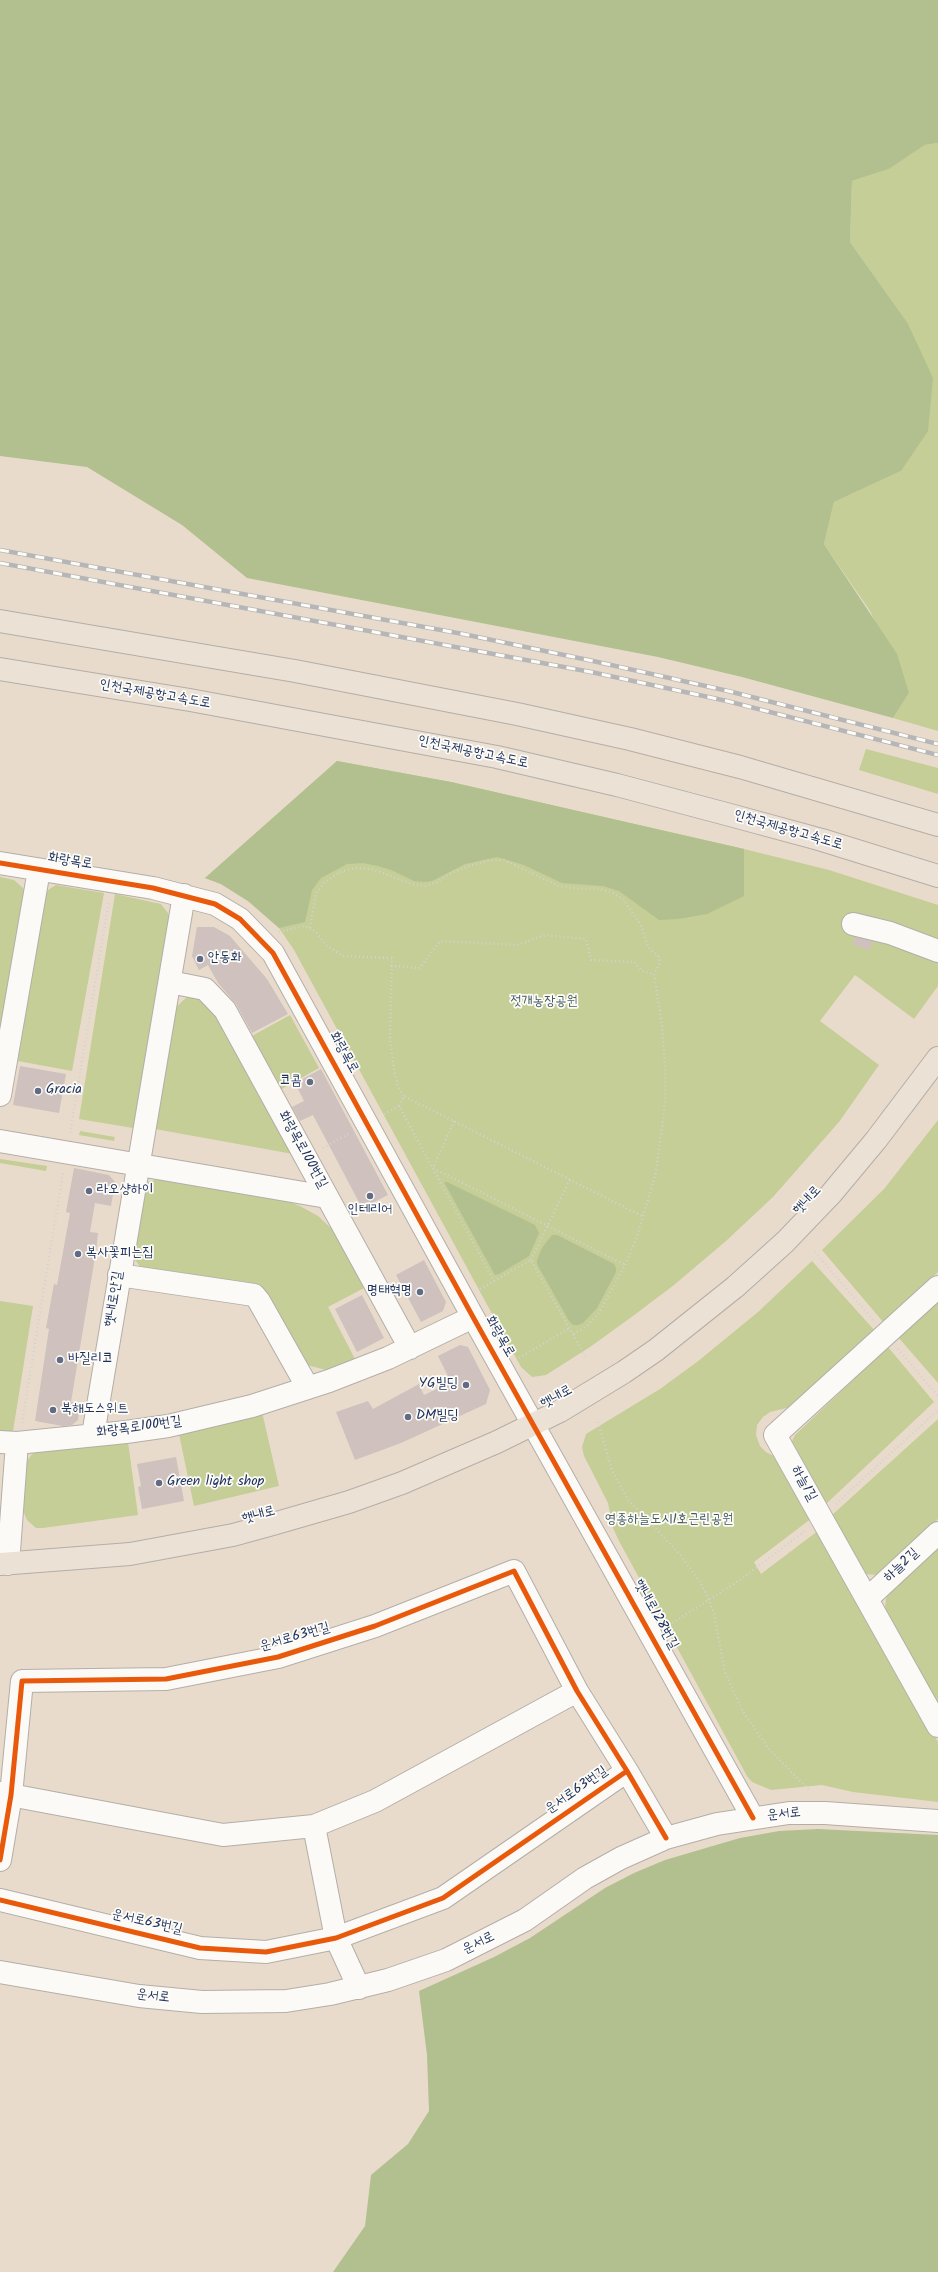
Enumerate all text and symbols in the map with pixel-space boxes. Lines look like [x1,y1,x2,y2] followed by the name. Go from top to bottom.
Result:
[98,677,212,713] street label: 인천국제공항고속도로
[416,733,530,773] street label: 인천국제공항고속도로
[732,807,844,855] street label: 인천국제공항고속도로
[46,850,94,874] street label: 화랑목로
[208,951,242,967] place label: 안동화
[195,954,205,964] marker: 안동화
[510,995,578,1011] park label: 젓개농장공원
[325,1029,361,1077] street label: 화랑목로
[279,1074,302,1090] place label: 코콤
[305,1077,315,1087] marker: 코콤
[46,1083,82,1099] place label: Gracia
[33,1086,43,1096] marker: Gracia
[274,1108,330,1192] street label: 화랑목로100번길
[97,1183,153,1199] place label: 라오샹하이
[790,1183,826,1219] street label: 햇내로
[84,1186,94,1196] marker: 라오샹하이
[365,1191,375,1201] marker: 인테리어
[347,1203,393,1219] place label: 인테리어
[86,1246,154,1262] place label: 복사꽃피는집
[73,1249,83,1259] marker: 복사꽃피는집
[102,1270,128,1328] street label: 햇내로안길
[367,1284,412,1300] place label: 명태혁명
[415,1287,425,1297] marker: 명태혁명
[480,1313,518,1361] street label: 화랑목로
[68,1352,113,1368] place label: 바질리코
[55,1355,65,1365] marker: 바질리코
[419,1377,458,1393] place label: YG빌딩
[461,1380,471,1390] marker: YG빌딩
[538,1382,576,1414] street label: 햇내로
[61,1402,129,1418] place label: 북해도스위트
[48,1405,58,1415] marker: 북해도스위트
[416,1409,459,1425] place label: DM빌딩
[403,1412,413,1422] marker: DM빌딩
[95,1414,183,1442] street label: 화랑목로100번길
[786,1463,820,1505] street label: 하늘1길
[167,1475,264,1491] place label: Green light shop
[154,1478,164,1488] marker: Green light shop
[241,1504,277,1528] street label: 햇내로
[605,1513,733,1529] park label: 영종하늘도시1호근린공원
[881,1546,923,1586] street label: 하늘2길
[629,1577,681,1653] street label: 햇내로128번길
[258,1620,332,1656] street label: 운서로63번길
[543,1763,611,1819] street label: 운서로63번길
[766,1805,802,1825] street label: 운서로
[110,1907,184,1939] street label: 운서로63번길
[460,1929,498,1959] street label: 운서로
[135,1987,171,2007] street label: 운서로

